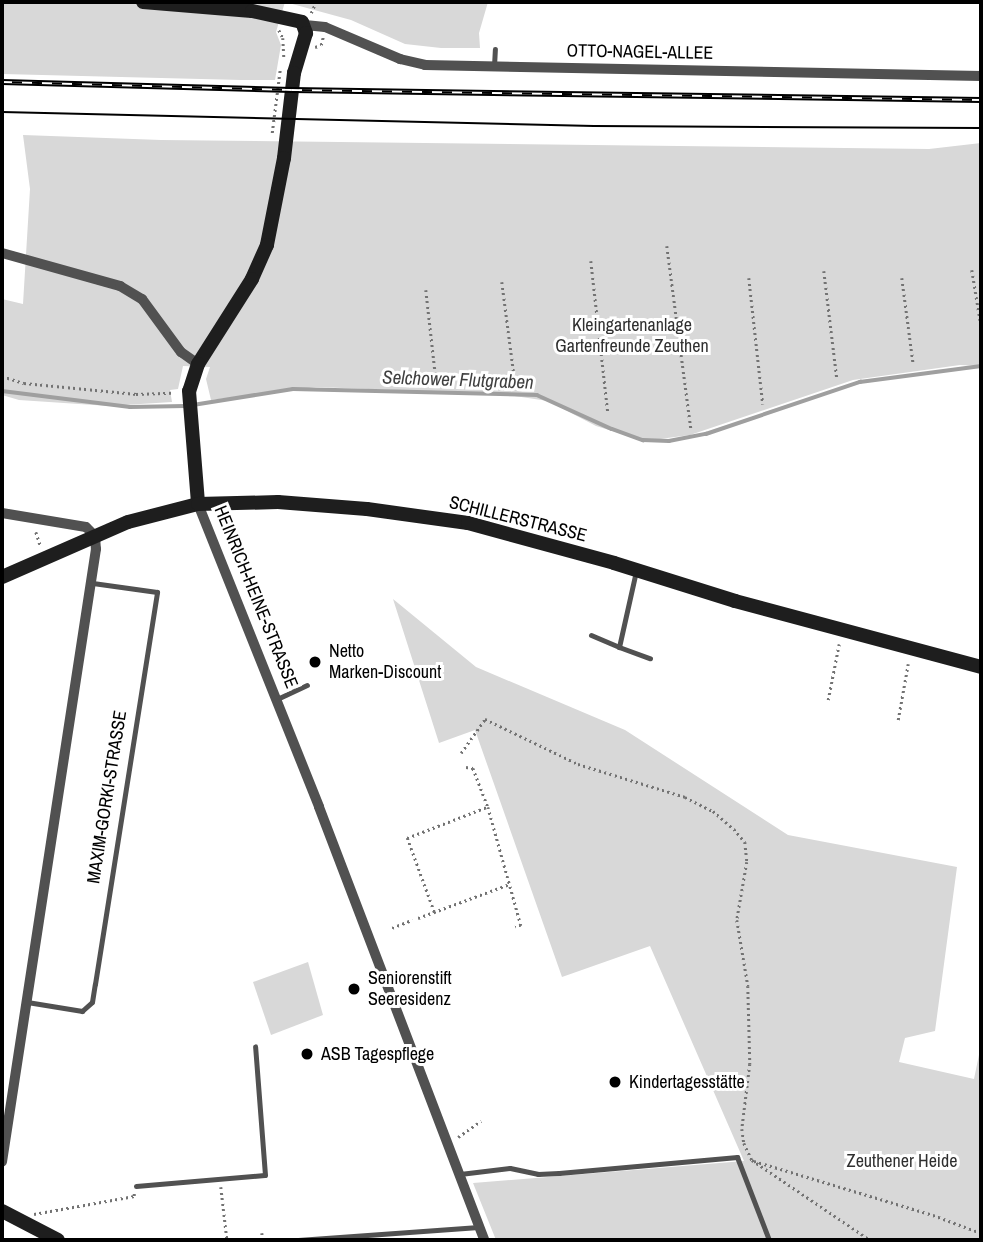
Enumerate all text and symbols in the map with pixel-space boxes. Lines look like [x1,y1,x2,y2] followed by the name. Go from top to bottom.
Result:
[567,40,713,64] street label: OTTO-NAGEL-ALLEE
[555,315,709,358] park label: Kleingartenanlage Gartenfreunde Zeuthen
[382,366,534,394] water label: Selchower Flutgraben
[447,491,589,547] street label: SCHILLERSTRASSE
[209,502,303,692] street label: HEINRICH-HEINE-STRASSE
[329,641,441,684] place label: Netto Marken-Discount
[307,654,323,670] marker: Netto Marken-Discount
[83,709,131,885] street label: MAXIM-GORKI-STRASSE
[368,968,452,1010] place label: Seniorenstift Seeresidenz
[346,981,362,997] marker: Seniorenstift Seeresidenz
[321,1043,435,1065] place label: ASB Tagespflege
[299,1046,315,1062] marker: ASB Tagespflege
[629,1071,745,1093] place label: Kindertagesstätte
[607,1074,623,1090] marker: Kindertagesstätte
[847,1150,957,1172] park label: Zeuthener Heide

